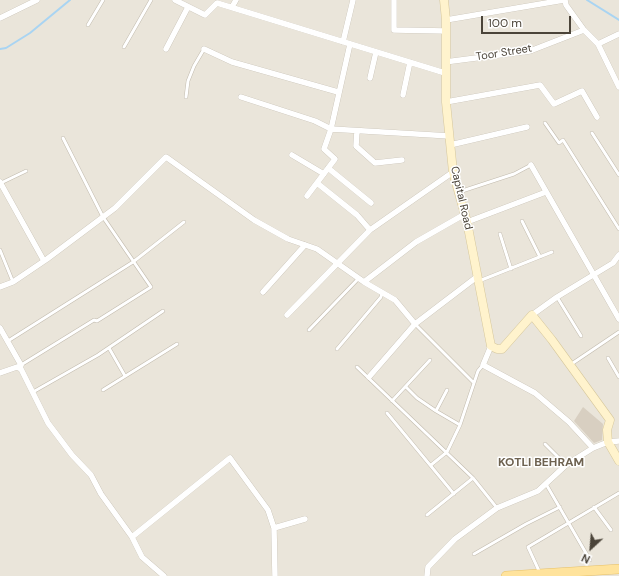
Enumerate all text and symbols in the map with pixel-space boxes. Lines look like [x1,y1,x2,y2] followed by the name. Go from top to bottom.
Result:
[483,8,573,34] scale bar
[488,15,522,31] text: 100 m
[475,42,533,64] street label: Toor Street
[447,165,475,231] street label: Capital Road
[498,456,584,470] district label: KOTLI BEHRAM
[571,528,611,568] north arrow
[579,551,592,567] text: N

